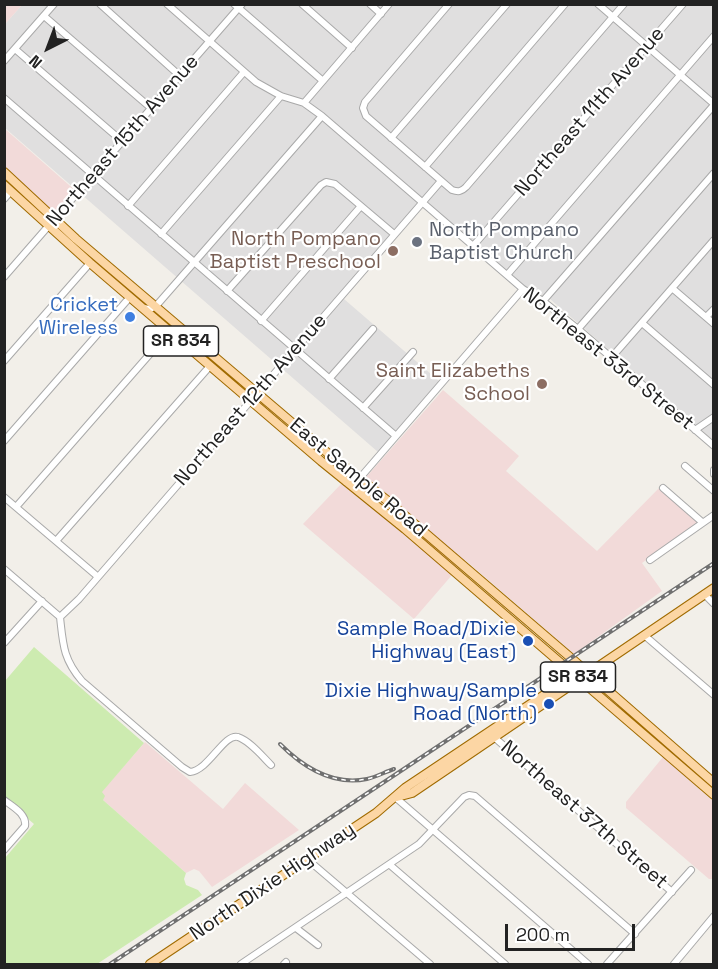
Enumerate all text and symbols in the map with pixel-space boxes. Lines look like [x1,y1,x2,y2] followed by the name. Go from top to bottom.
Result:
[18,18,78,78] north arrow
[510,22,670,202] street label: Northeast 11th Avenue
[25,50,47,73] text: N
[42,50,204,232] street label: Northeast 15th Avenue
[429,219,579,266] place label: North Pompano Baptist Church
[210,228,381,275] place label: North Pompano Baptist Preschool
[410,235,424,249] marker: North Pompano Baptist Church
[386,244,400,258] marker: North Pompano Baptist Preschool
[518,283,698,435] street label: Northeast 33rd Street
[39,294,118,341] place label: Cricket Wireless
[170,309,332,491] street label: Northeast 12th Avenue
[123,310,137,324] marker: Cricket Wireless
[144,326,219,356] road number: SR 834
[376,360,530,407] place label: Saint Elizabeths School
[535,377,549,391] marker: Saint Elizabeths School
[284,413,432,543] street label: East Sample Road
[337,618,516,665] place label: Sample Road/Dixie Highway (East)
[521,634,535,648] marker: Sample Road/Dixie Highway (East)
[540,662,616,692] road number: SR 834
[325,680,537,727] place label: Dixie Highway/Sample Road (North)
[542,697,556,711] marker: Dixie Highway/Sample Road (North)
[496,736,672,894] street label: Northeast 37th Street
[186,818,360,946] street label: North Dixie Highway
[508,912,638,950] scale bar
[516,923,570,946] text: 200 m

